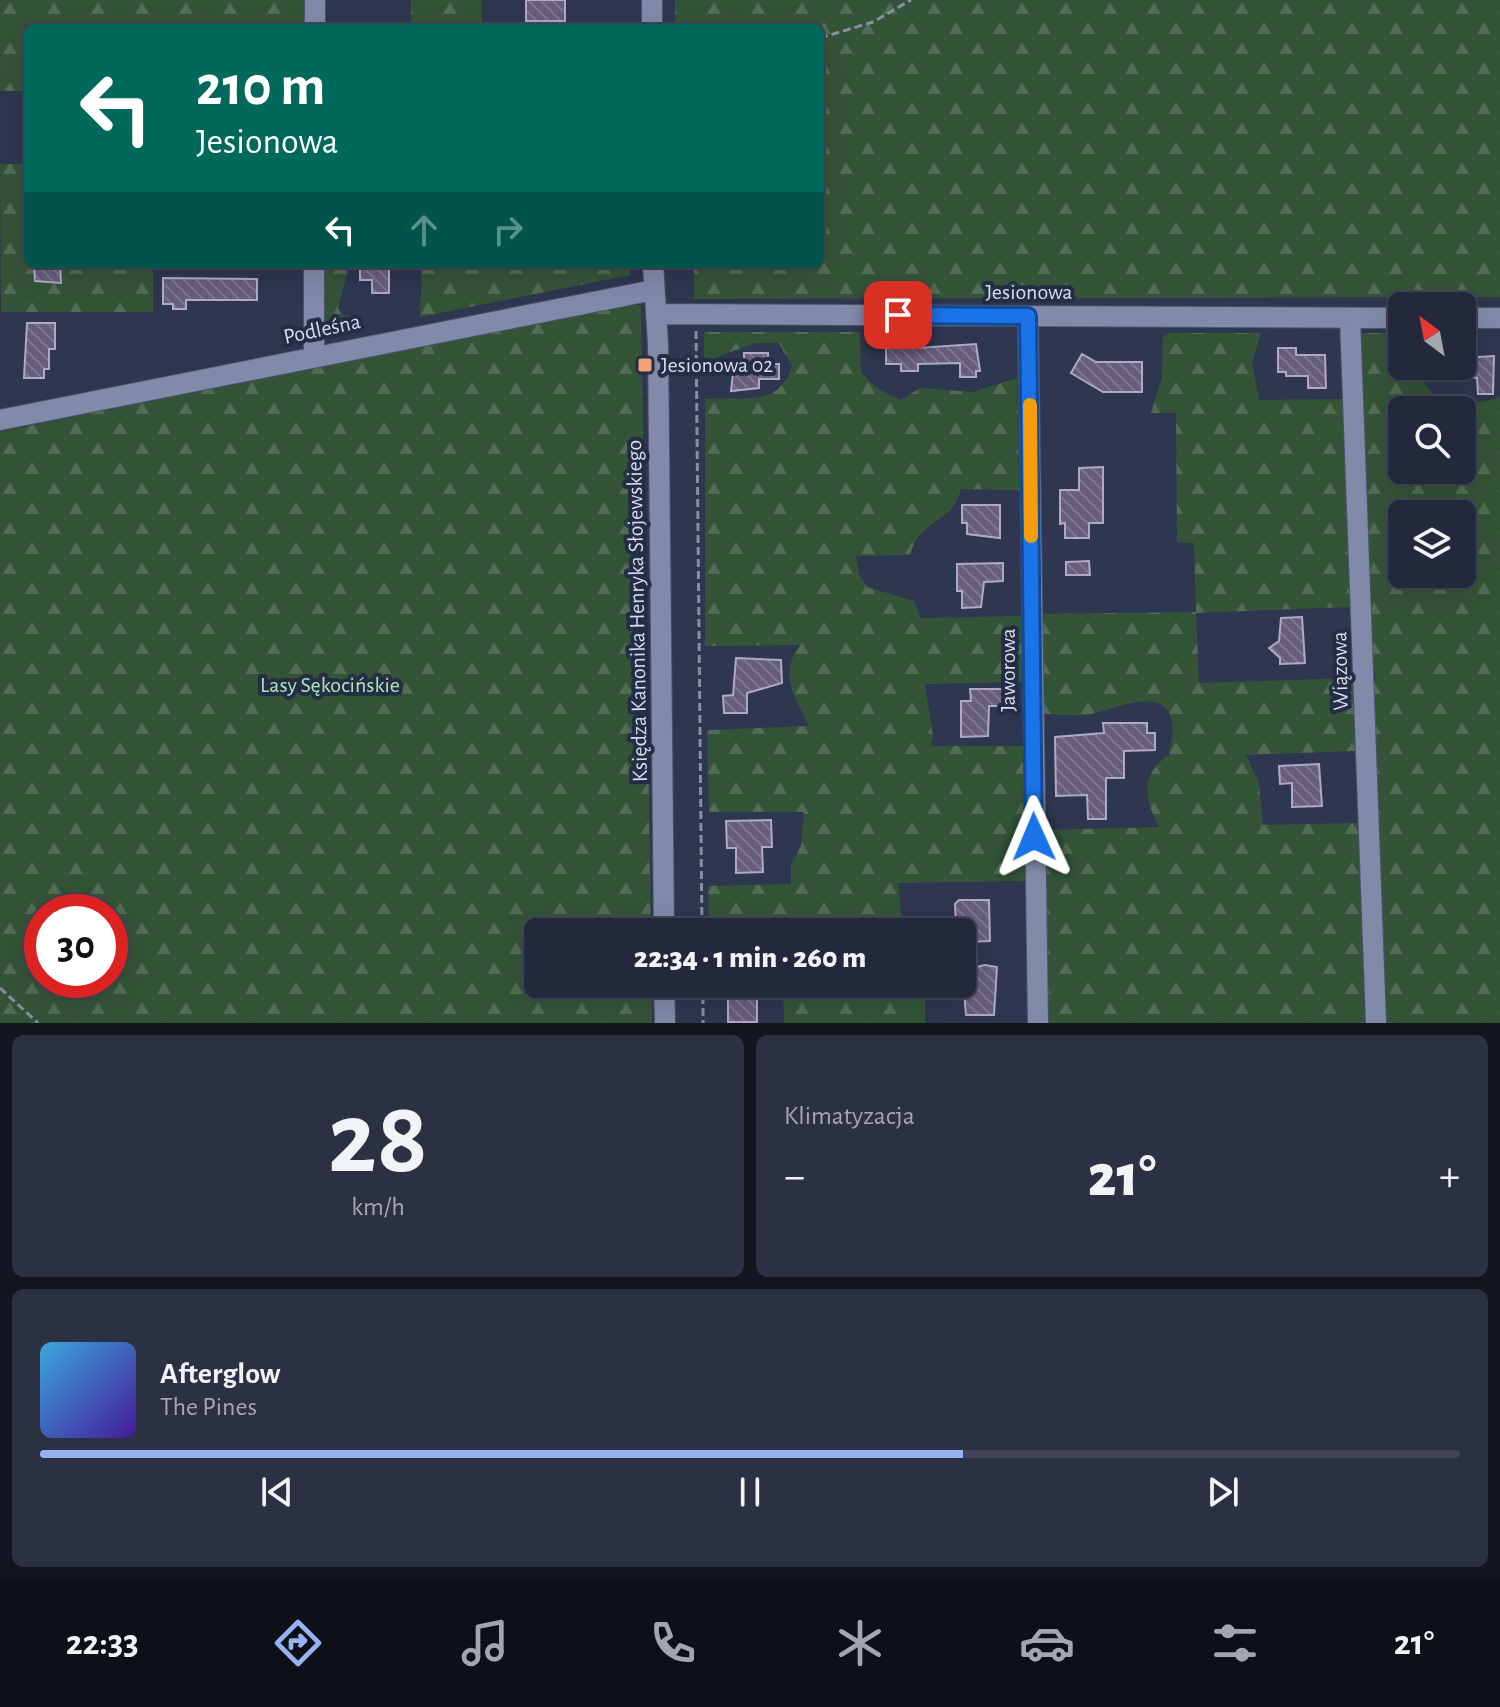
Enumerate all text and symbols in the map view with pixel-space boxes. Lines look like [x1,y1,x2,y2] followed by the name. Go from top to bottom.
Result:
[64,56,168,160] icon: left
[196,59,325,115] text: 210 m
[196,124,338,160] text: Jesionowa
[318,208,362,252] icon: left
[402,208,446,252] icon: ahead
[486,208,530,252] icon: right
[864,281,932,349] pin
[985,281,1073,303] street label: Jesionowa
[1388,292,1476,380] north arrow
[1388,292,1476,588] map controls
[876,293,920,337] icon: arrive
[282,310,362,348] street label: Podleśna
[661,354,773,376] place label: Jesionowa 02
[636,356,654,374] marker: Jesionowa 02
[1388,396,1476,484] button: search
[623,440,651,782] street label: Księdza Kanonika Henryka Słojewskiego
[1388,500,1476,588] button: layers
[997,628,1019,712] street label: Jaworowa
[1328,631,1352,711] street label: Wiązowa
[260,674,400,696] park label: Lasy Sękocińskie
[992,795,1076,879] position arrow
[24,894,128,998] speed limit sign: 30
[634,943,866,973] text: 22:34 · 1 min · 260 m
[328,1088,428,1192] text: 28
[784,1103,915,1129] text: Klimatyzacja
[1088,1147,1156,1207] text: 21°
[784,1155,805,1199] text: −
[1439,1155,1460,1199] text: +
[351,1194,405,1220] text: km/h
[160,1359,281,1389] text: Afterglow
[160,1394,257,1420] text: The Pines
[255,1470,299,1514] icon: previous
[728,1470,772,1514] icon: pause
[1201,1470,1245,1514] icon: next
[270,1615,326,1671] icon: directions
[457,1615,513,1671] icon: music
[645,1615,701,1671] icon: phone
[832,1615,888,1671] icon: climate
[1019,1615,1075,1671] icon: car
[1207,1615,1263,1671] icon: filters
[66,1625,139,1661] text: 22:33
[1394,1625,1434,1661] text: 21°

